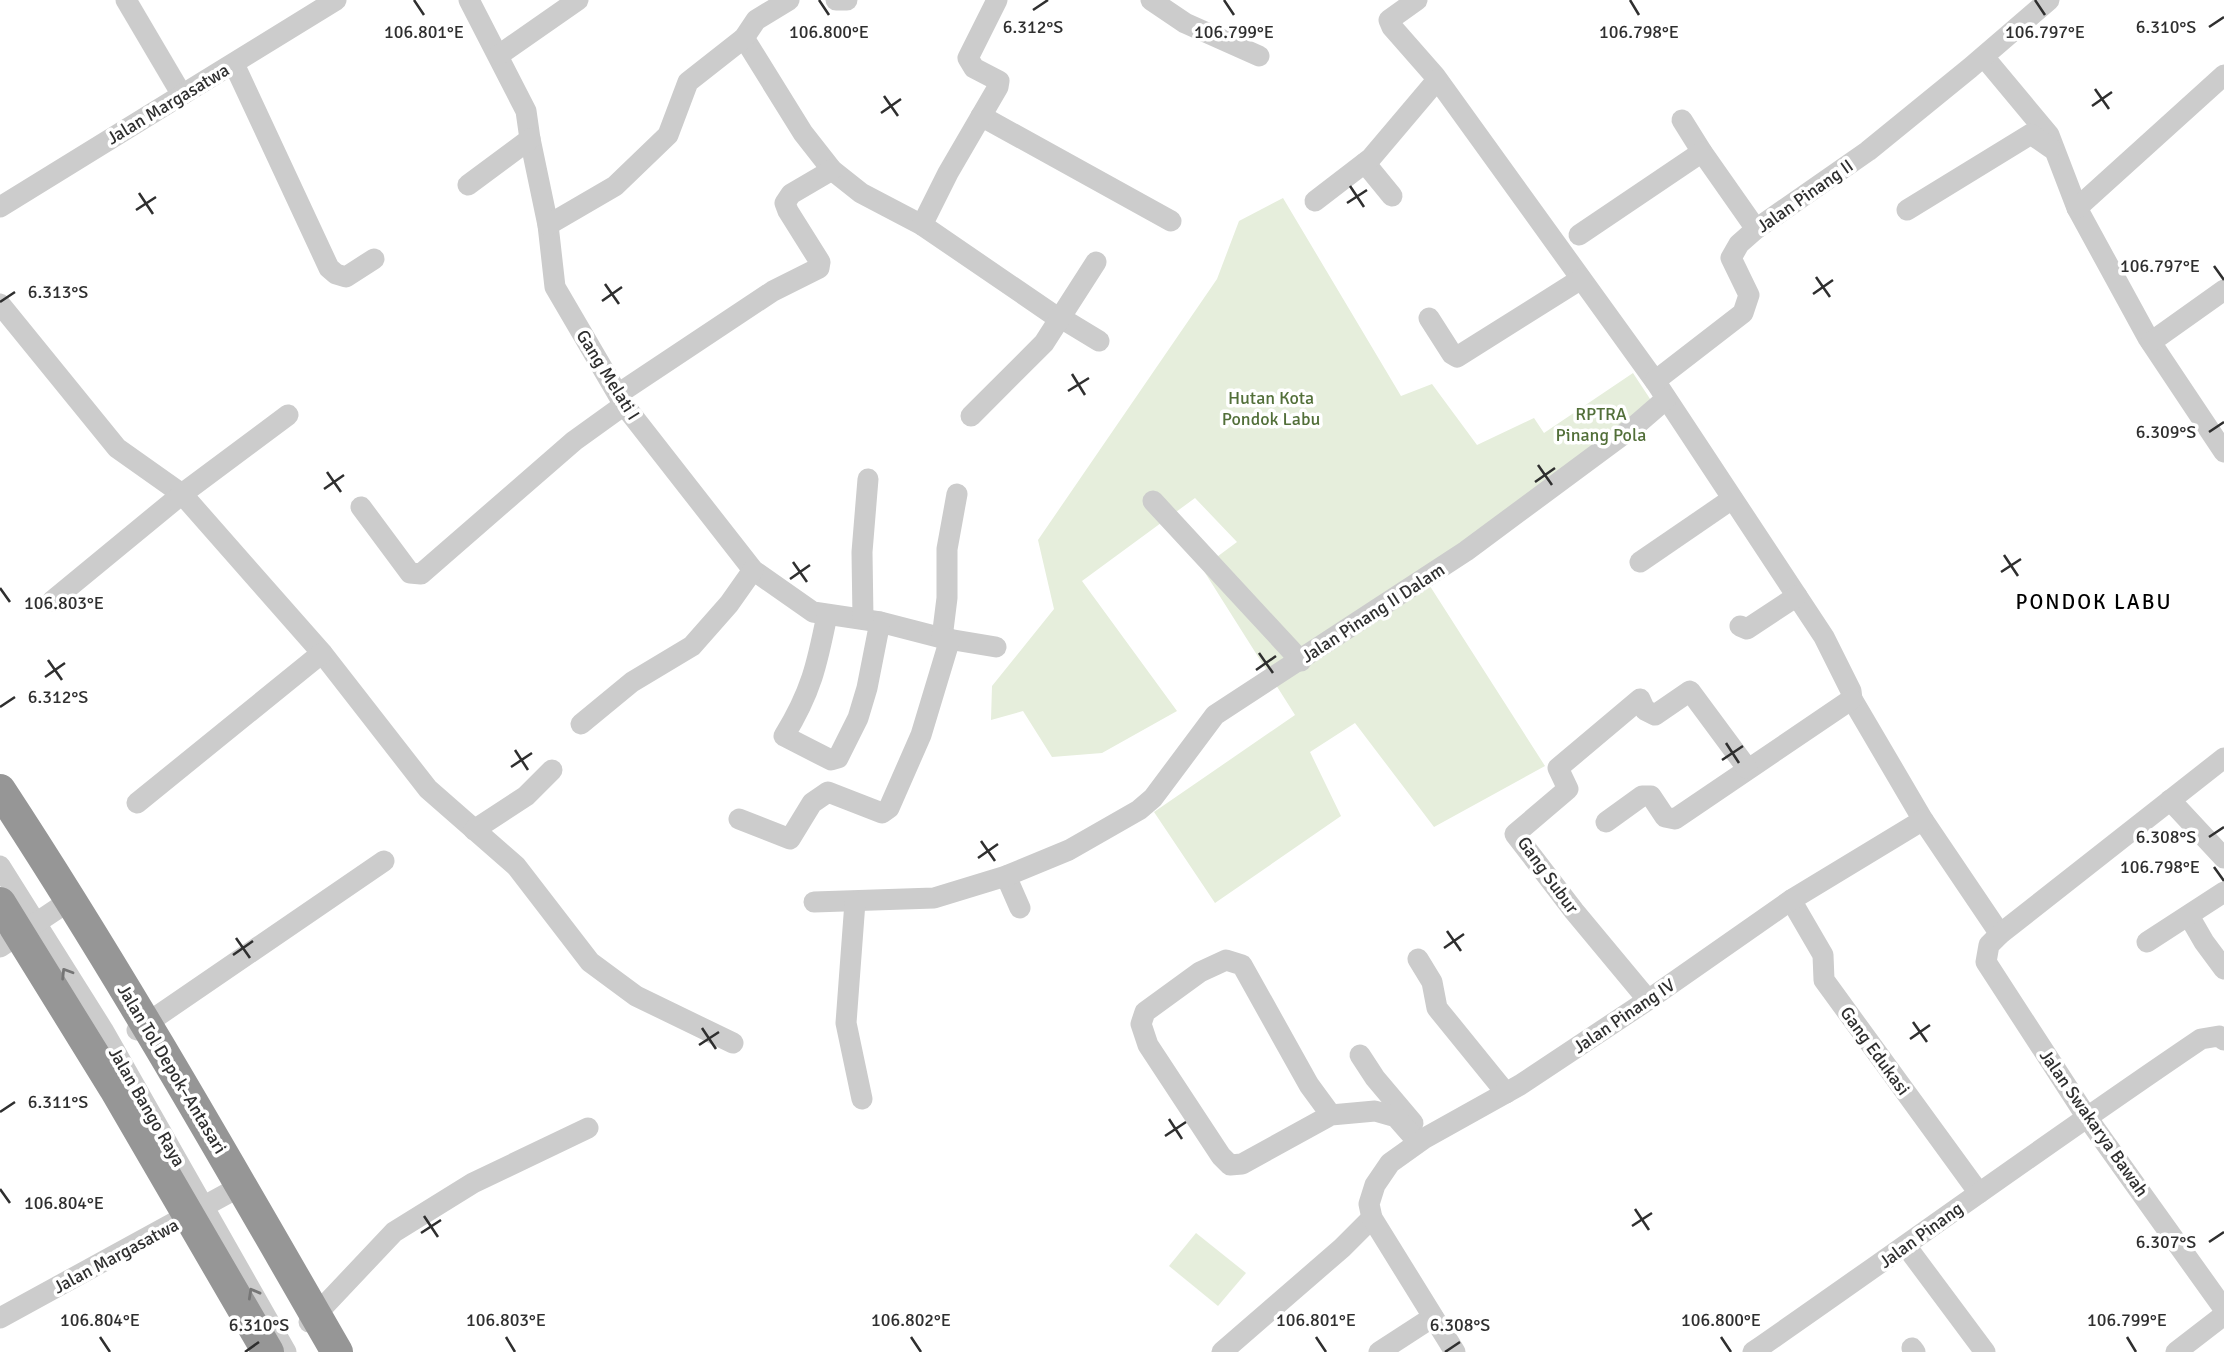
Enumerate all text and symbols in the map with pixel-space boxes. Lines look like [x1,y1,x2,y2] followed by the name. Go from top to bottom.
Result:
[1003,16,1063,38] text: 6.312°S
[2136,16,2196,38] text: 6.310°S
[384,21,464,43] text: 106.801°E
[789,21,869,43] text: 106.800°E
[1194,21,1274,43] text: 106.799°E
[1599,21,1679,43] text: 106.798°E
[2005,21,2085,43] text: 106.797°E
[103,59,233,149] street label: Jalan Margasatwa
[1752,155,1858,237] street label: Jalan Pinang II
[2120,255,2200,277] text: 106.797°E
[28,281,88,303] text: 6.313°S
[572,326,644,424] street label: Gang Melati I
[1222,387,1320,430] park label: Hutan Kota Pondok Labu
[1556,403,1646,446] park label: RPTRA Pinang Pola
[2136,421,2196,443] text: 6.309°S
[1297,559,1449,667] street label: Jalan Pinang II Dalam
[2016,589,2172,615] district label: PONDOK LABU
[24,592,104,614] text: 106.803°E
[28,686,88,708] text: 6.312°S
[2136,826,2196,848] text: 6.308°S
[1513,832,1584,918] street label: Gang Subur
[2120,856,2200,878] text: 106.798°E
[62,967,75,980] one-way arrow
[1569,974,1680,1058] street label: Jalan Pinang IV
[113,980,231,1158] street label: Jalan Tol Depok–Antasari
[1835,1002,1915,1100] street label: Gang Edukasi
[104,1043,190,1171] street label: Jalan Bango Raya
[2035,1045,2153,1201] street label: Jalan Swakarya Bawah
[28,1091,88,1113] text: 6.311°S
[24,1192,104,1214] text: 106.804°E
[1875,1197,1967,1273] street label: Jalan Pinang
[50,1214,182,1298] street label: Jalan Margasatwa
[2136,1231,2196,1253] text: 6.307°S
[248,1287,261,1300] one-way arrow
[60,1309,140,1331] text: 106.804°E
[466,1309,546,1331] text: 106.803°E
[871,1309,951,1331] text: 106.802°E
[1276,1309,1356,1331] text: 106.801°E
[1681,1309,1761,1331] text: 106.800°E
[2087,1309,2167,1331] text: 106.799°E
[229,1314,289,1336] text: 6.310°S
[1430,1314,1490,1336] text: 6.308°S

